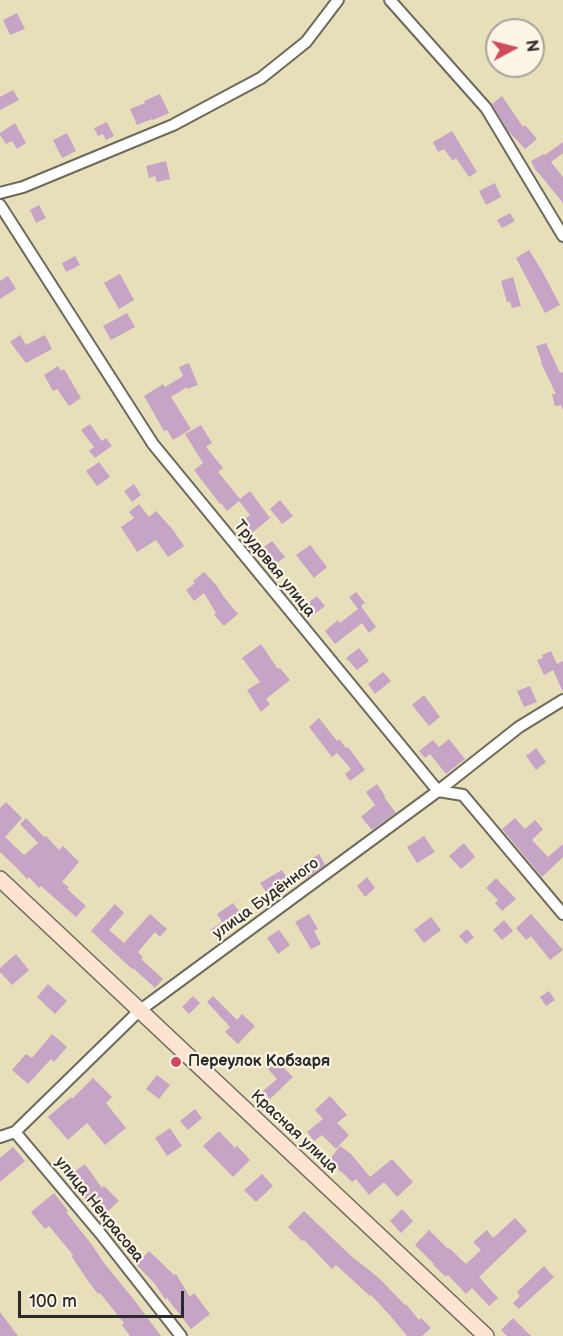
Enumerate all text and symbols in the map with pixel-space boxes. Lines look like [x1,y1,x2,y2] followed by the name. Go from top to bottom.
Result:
[485,18,545,78] north arrow
[521,39,542,53] text: N
[229,517,319,621] street label: Трудовая улица
[209,854,323,944] street label: улица Будённого
[188,1052,330,1072] place label: Переулок Кобзаря
[169,1055,183,1069] marker: Переулок Кобзаря
[246,1087,342,1177] street label: Красная улица
[51,1153,147,1267] street label: улица Некрасова
[21,1279,188,1317] scale bar
[29,1291,77,1312] text: 100 m

